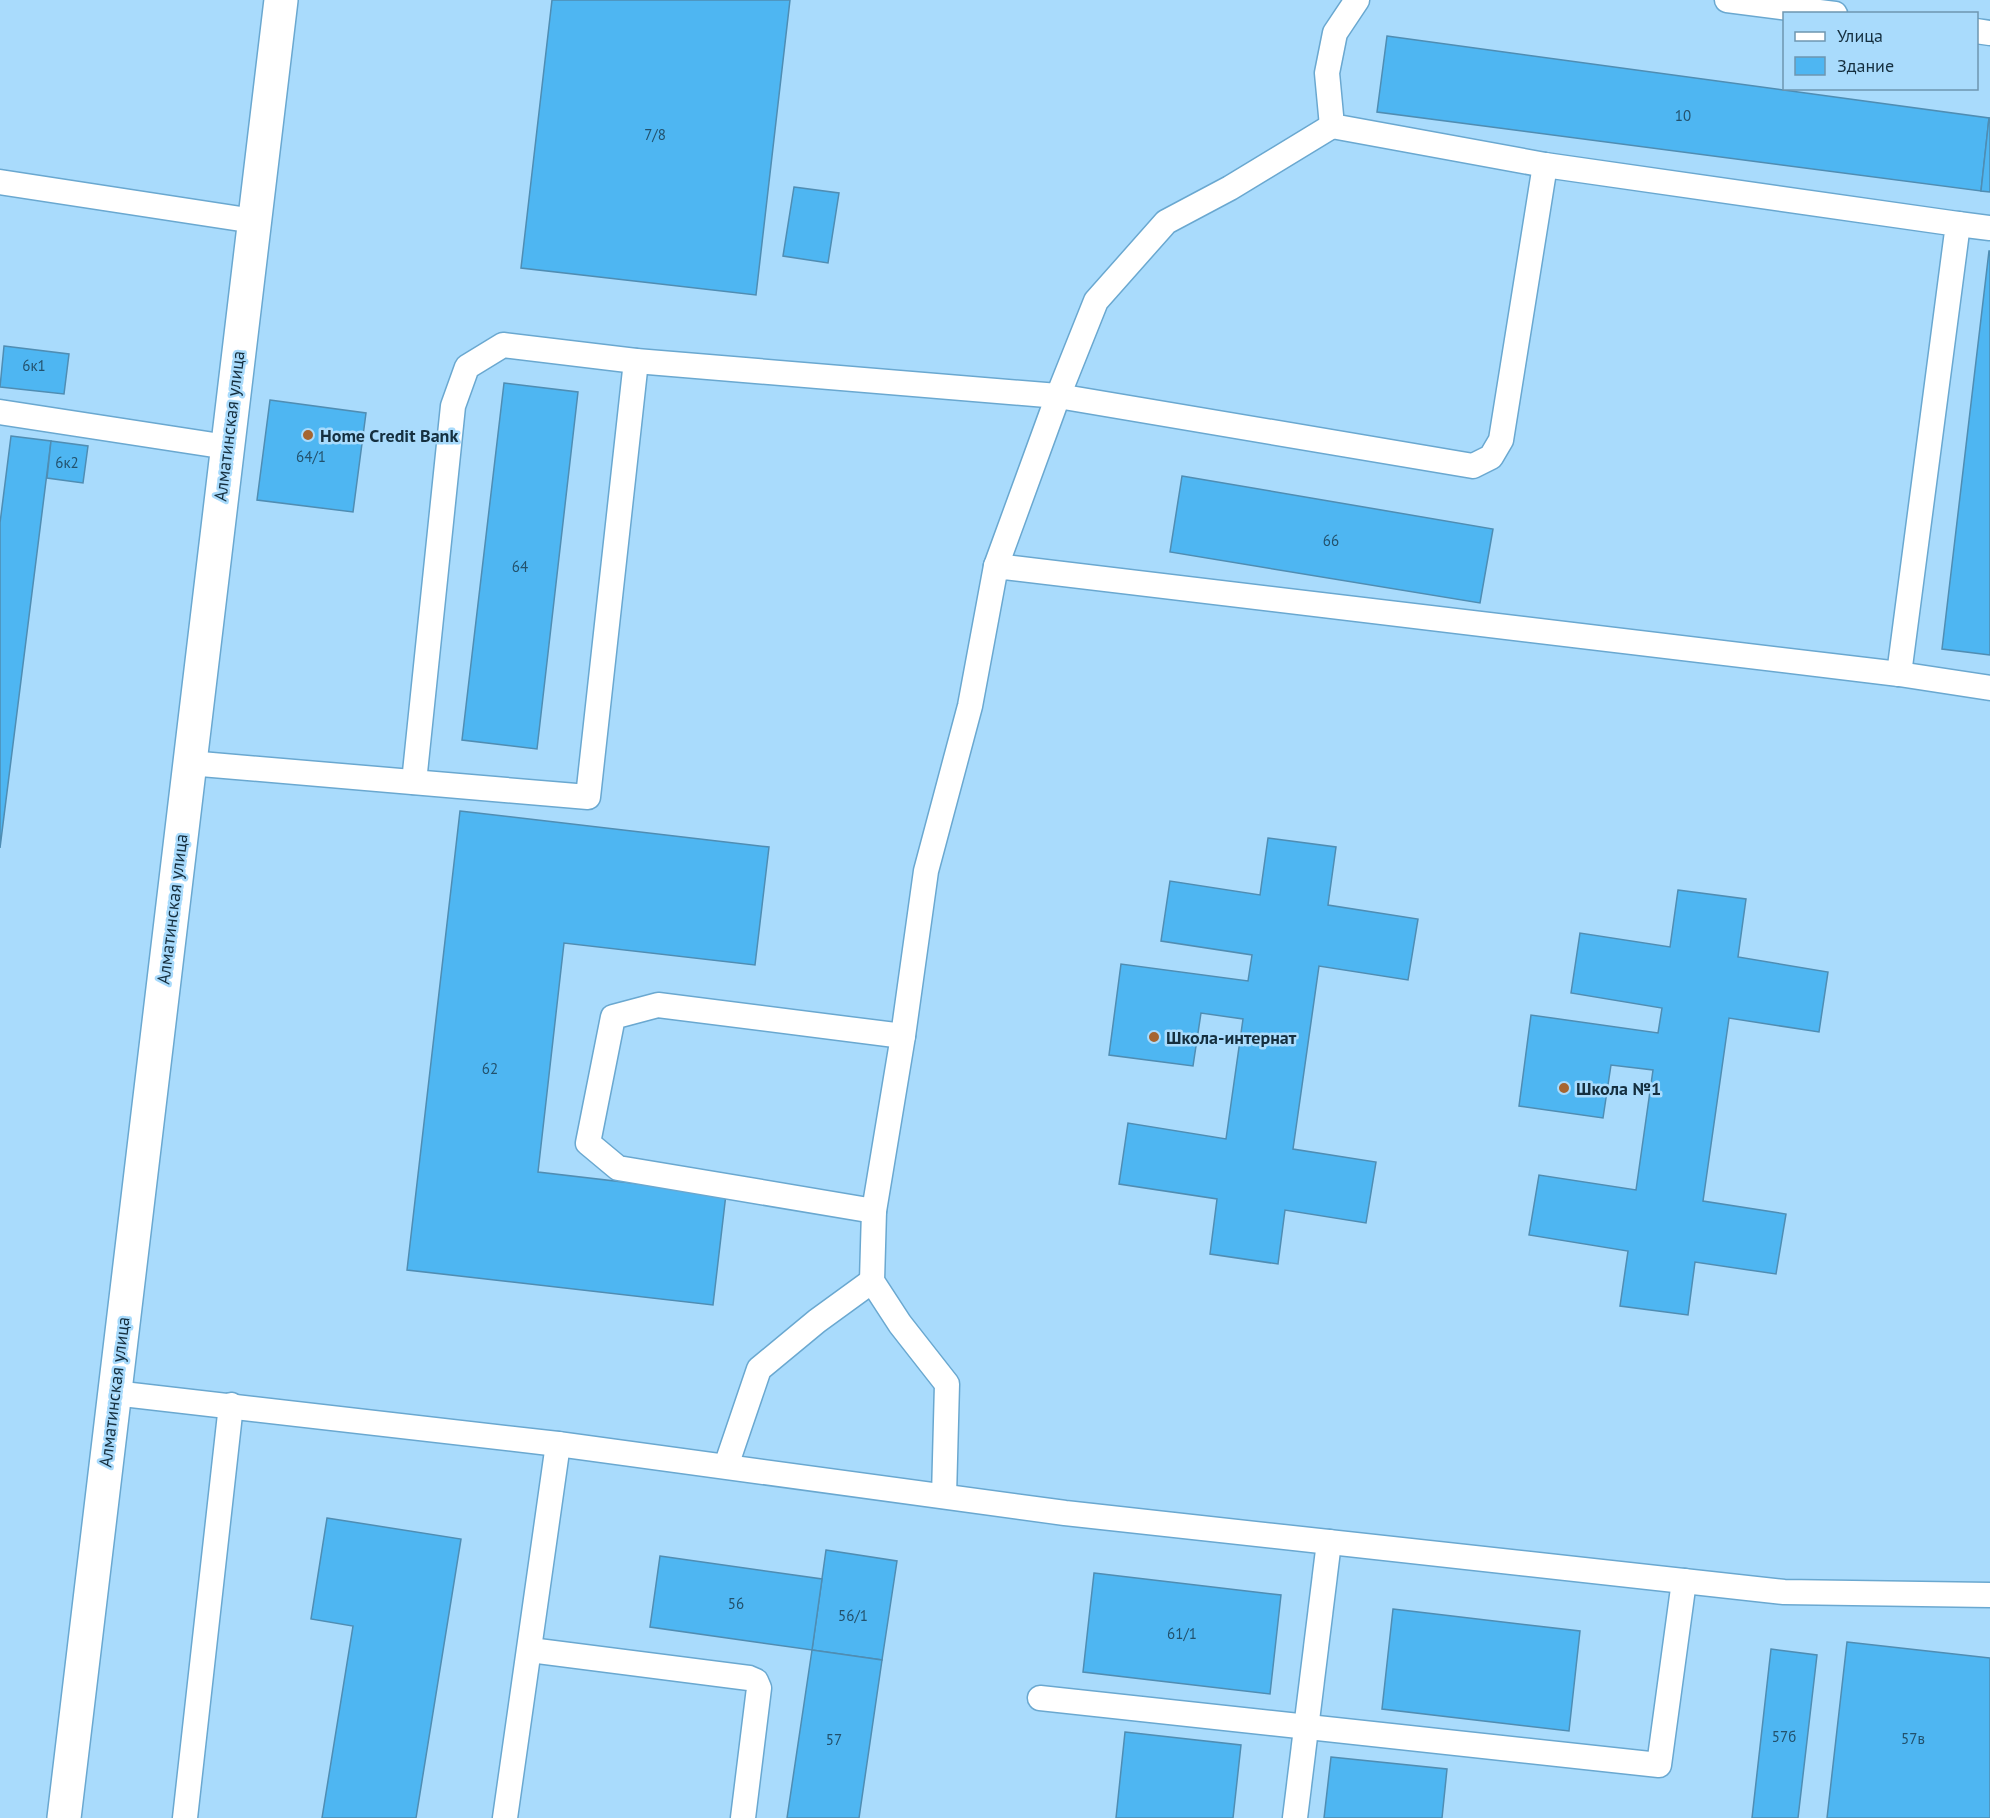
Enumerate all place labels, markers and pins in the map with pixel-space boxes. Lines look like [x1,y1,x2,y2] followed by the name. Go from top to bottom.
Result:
[320,424,458,447] place label: Home Credit Bank
[301,428,315,442] marker: Home Credit Bank
[1166,1026,1297,1049] place label: Школа-интернат
[1147,1030,1161,1044] marker: Школа-интернат
[1576,1077,1661,1100] place label: Школа №1
[1557,1081,1571,1095] marker: Школа №1

